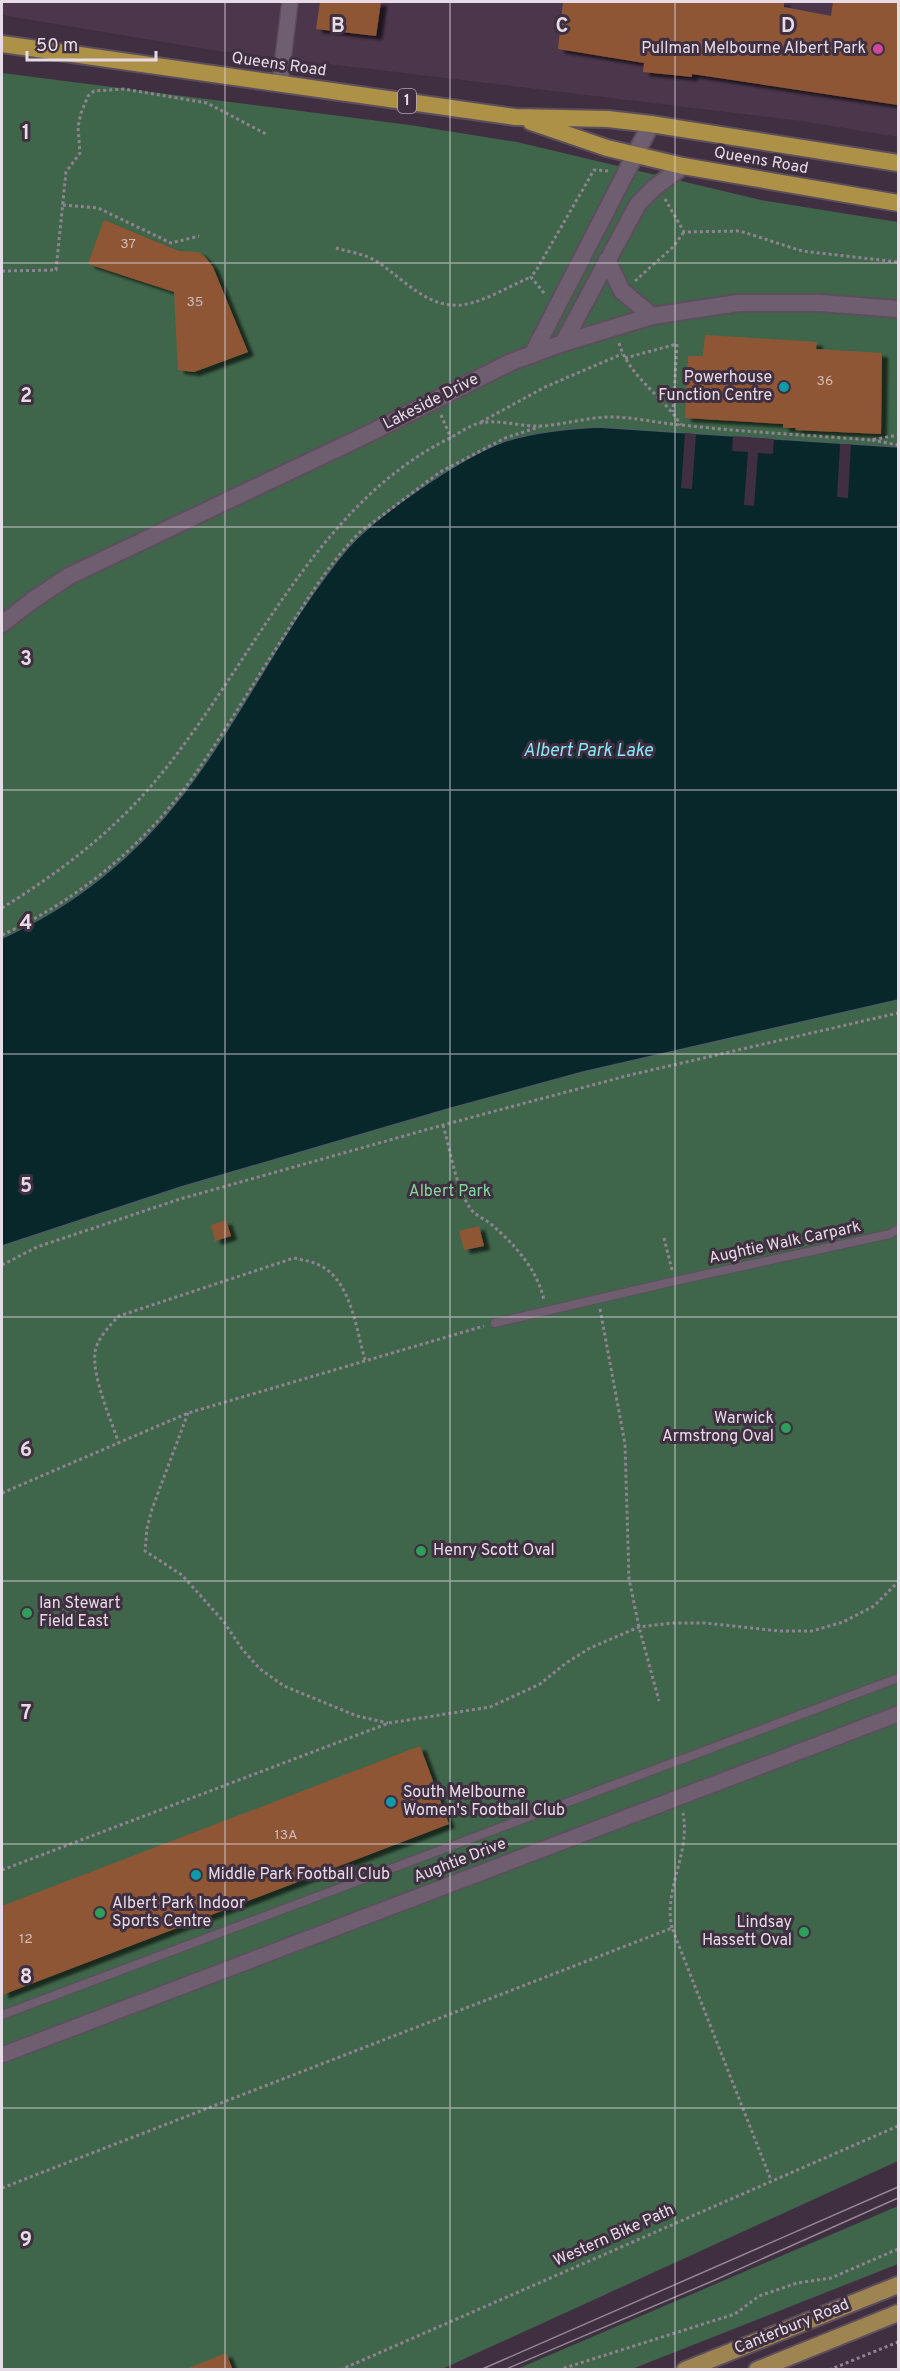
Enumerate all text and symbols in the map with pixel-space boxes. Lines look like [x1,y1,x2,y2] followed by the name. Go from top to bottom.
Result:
[331,14,345,40] text: B
[556,14,568,40] text: C
[781,14,795,40] text: D
[27,24,156,62] scale bar
[36,35,78,58] text: 50 m
[641,39,866,59] place label: Pullman Melbourne Albert Park
[871,42,885,56] marker: Pullman Melbourne Albert Park
[230,48,328,82] street label: Queens Road
[398,89,416,113] road number: 1
[22,121,30,147] text: 1
[712,143,810,179] street label: Queens Road
[120,236,136,253] house number: 37
[186,294,204,311] house number: 35
[658,368,772,406] place label: Powerhouse Function Centre
[380,369,482,435] street label: Lakeside Drive
[817,373,833,390] house number: 36
[777,380,791,394] marker: Powerhouse Function Centre
[20,384,32,410] text: 2
[20,647,32,673] text: 3
[523,740,653,763] water label: Albert Park Lake
[20,911,32,937] text: 4
[20,1174,32,1200] text: 5
[409,1182,491,1202] park label: Albert Park
[707,1217,863,1269] street label: Aughtie Walk Carpark
[662,1409,774,1447] place label: Warwick Armstrong Oval
[779,1421,793,1435] marker: Warwick Armstrong Oval
[20,1438,32,1464] text: 6
[433,1541,555,1561] place label: Henry Scott Oval
[414,1544,428,1558] marker: Henry Scott Oval
[39,1594,121,1632] place label: Ian Stewart Field East
[20,1606,34,1620] marker: Ian Stewart Field East
[21,1701,31,1727] text: 7
[403,1783,565,1821] place label: South Melbourne Women's Football Club
[384,1795,398,1809] marker: South Melbourne Women's Football Club
[274,1827,298,1844] house number: 13A
[411,1834,509,1888] street label: Aughtie Drive
[208,1865,390,1885] place label: Middle Park Football Club
[189,1868,203,1882] marker: Middle Park Football Club
[112,1894,245,1932] place label: Albert Park Indoor Sports Centre
[93,1906,107,1920] marker: Albert Park Indoor Sports Centre
[702,1913,792,1951] place label: Lindsay Hassett Oval
[797,1925,811,1939] marker: Lindsay Hassett Oval
[19,1931,33,1948] house number: 12
[20,1965,32,1991] text: 8
[551,2200,677,2272] street label: Western Bike Path
[20,2228,32,2254] text: 9
[732,2295,852,2359] street label: Canterbury Road

